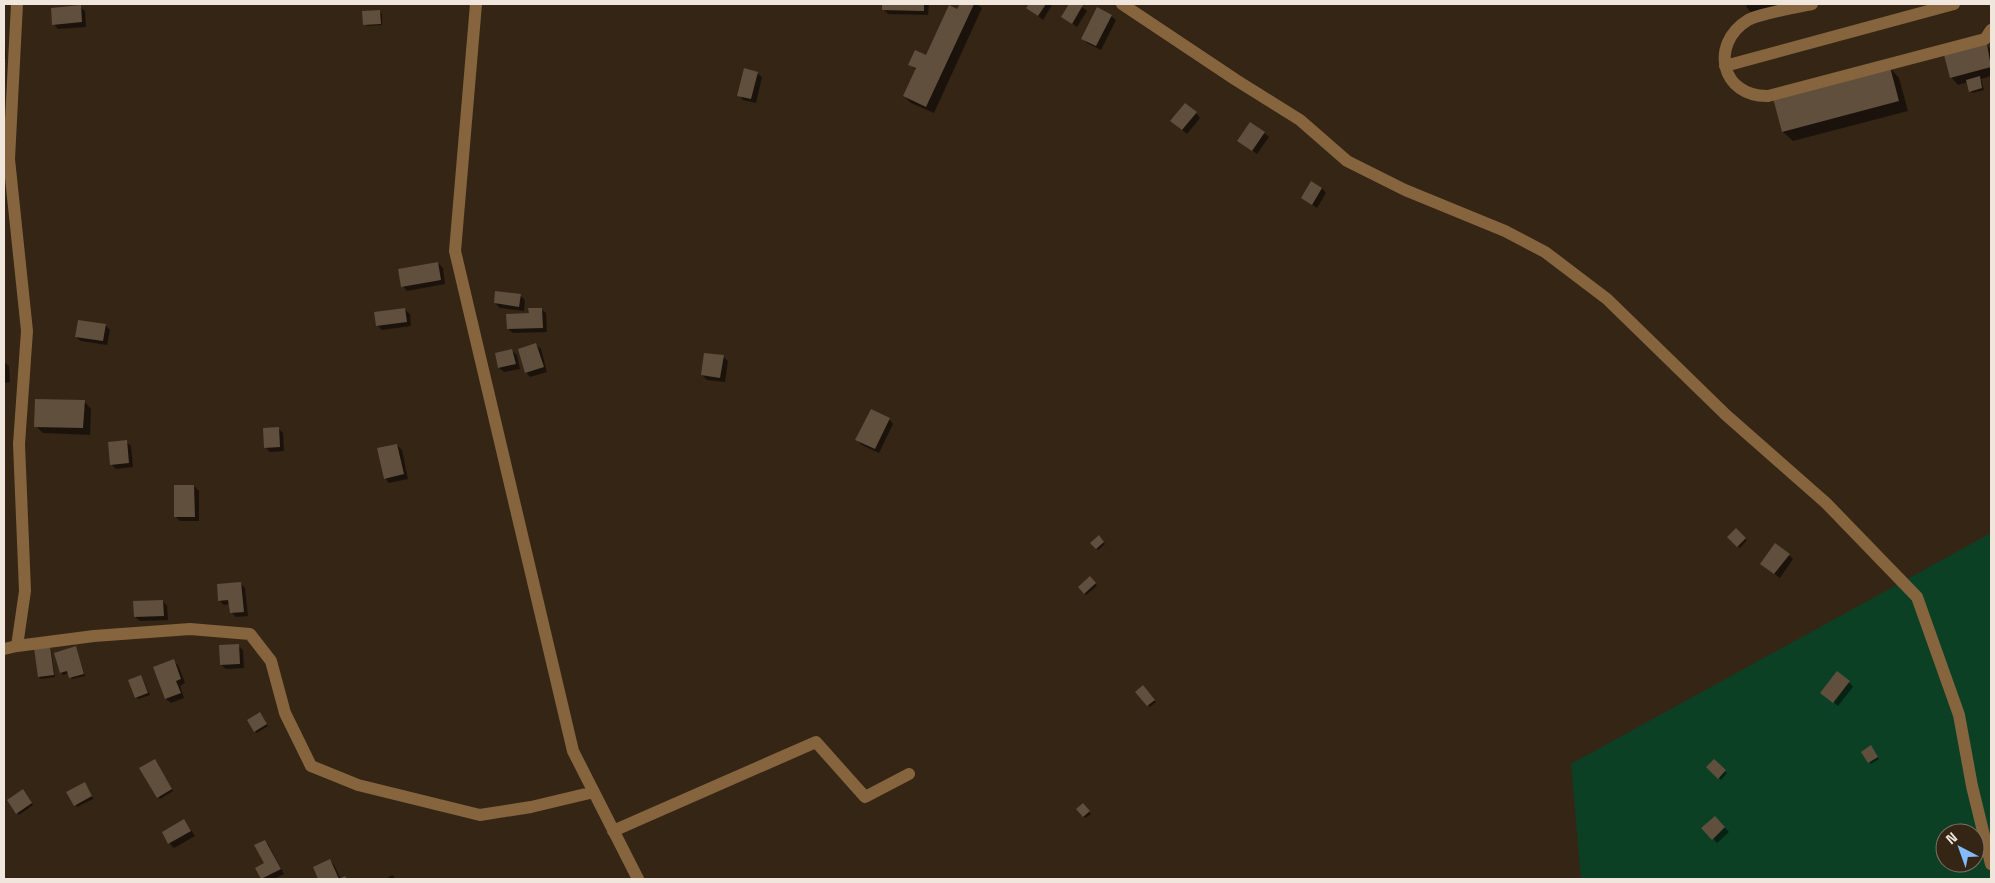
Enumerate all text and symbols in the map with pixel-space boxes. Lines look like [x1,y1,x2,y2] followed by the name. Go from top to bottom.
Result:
[1935,823,1985,873] north arrow
[1942,828,1961,848] text: N

